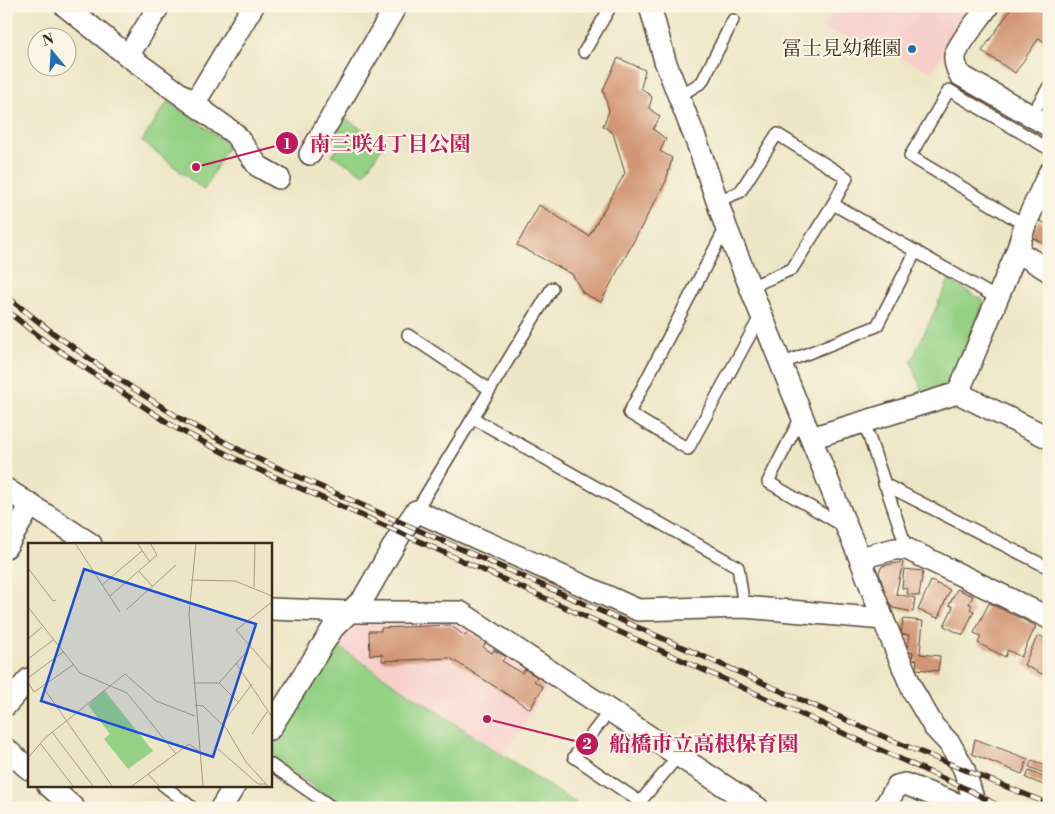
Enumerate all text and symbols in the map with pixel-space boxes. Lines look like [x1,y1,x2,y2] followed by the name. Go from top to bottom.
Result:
[28,28,78,78] north arrow
[40,30,56,51] text: N
[782,37,902,62] place label: 冨士見幼稚園
[906,43,918,55] marker: 冨士見幼稚園
[275,125,481,161] callout: 南三咲4丁目公園
[309,132,471,158] text: 南三咲4丁目公園
[283,135,291,154] text: 1
[28,543,271,786] inset map
[574,726,808,762] callout: 船橋市立高根保育園
[610,732,799,758] text: 船橋市立高根保育園
[582,735,592,754] text: 2

